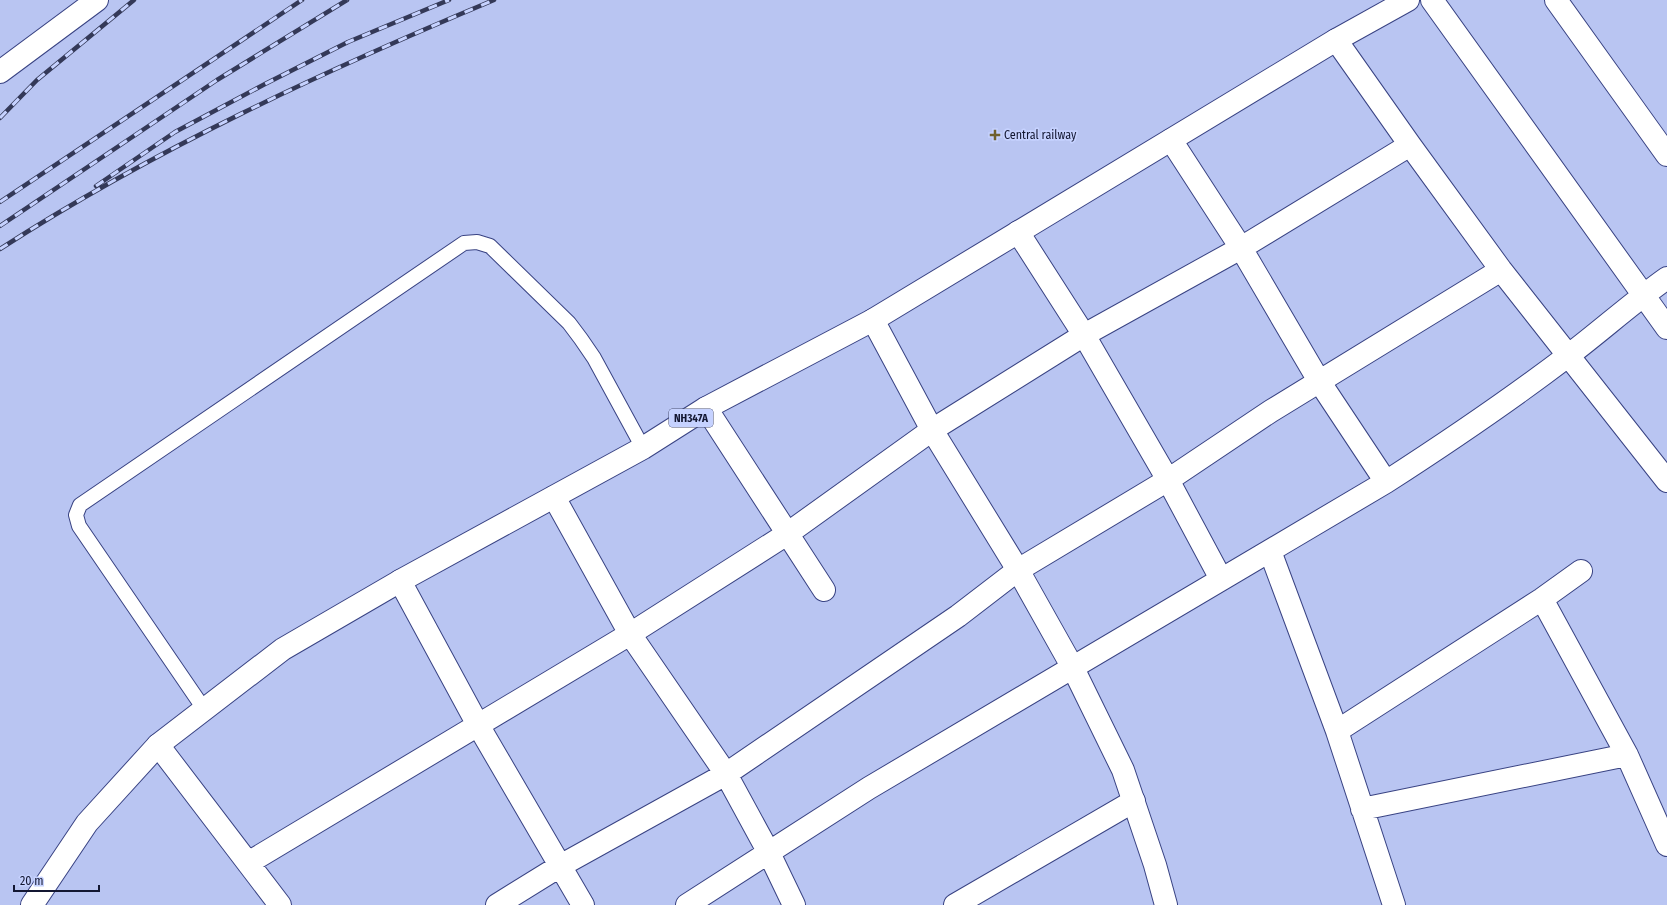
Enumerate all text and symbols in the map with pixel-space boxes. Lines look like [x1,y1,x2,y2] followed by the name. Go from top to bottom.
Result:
[1004,128,1077,142] place label: Central railway
[989,129,1001,141] marker: Central railway
[669,409,713,427] road number: NH347A
[14,867,99,893] scale bar
[20,874,44,888] text: 20 m

